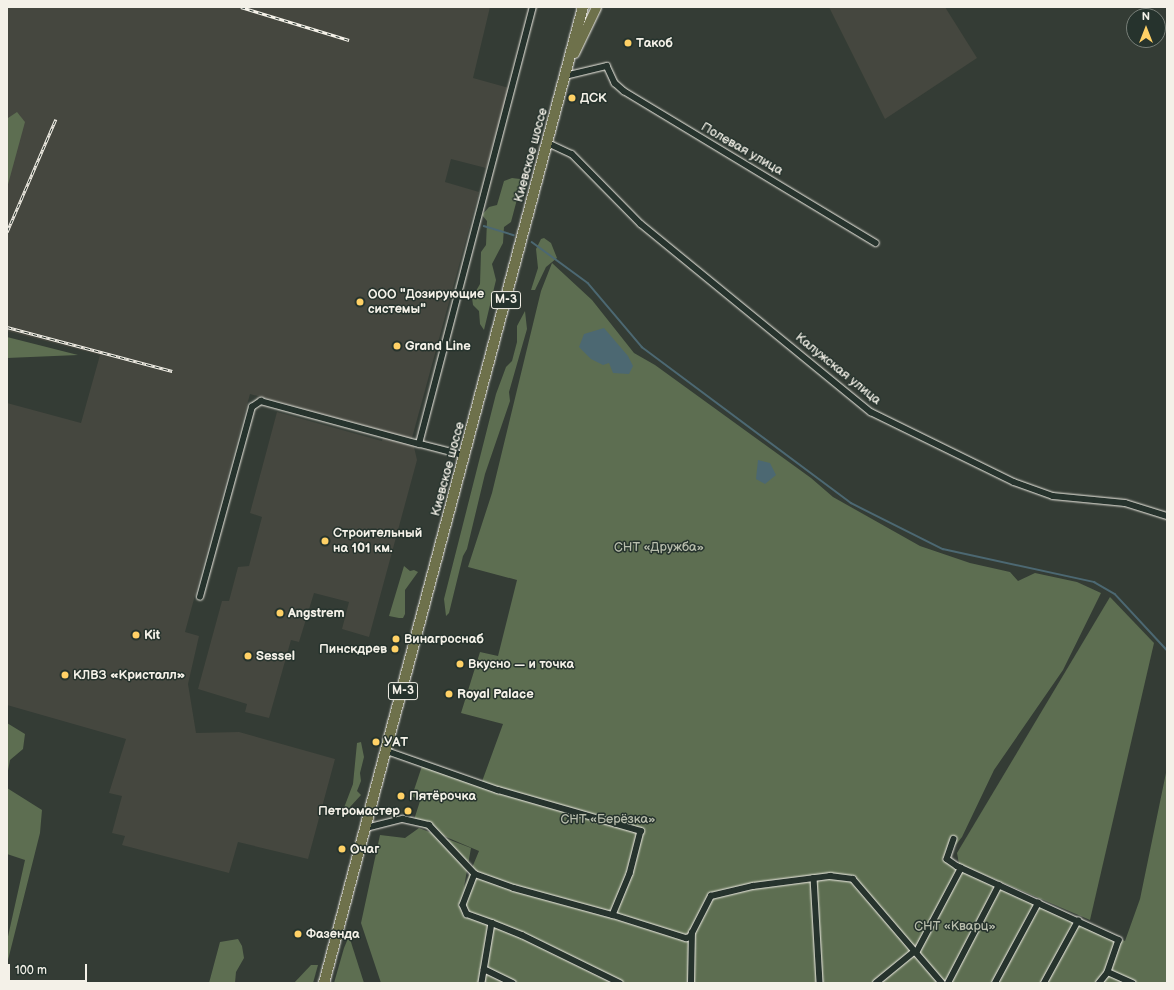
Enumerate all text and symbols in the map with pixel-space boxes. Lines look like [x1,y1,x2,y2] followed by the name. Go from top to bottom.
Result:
[1126,8,1166,48] north arrow
[1142,10,1150,23] text: N
[636,35,673,51] place label: Такоб
[623,38,633,48] marker: Такоб
[580,90,607,106] place label: ДСК
[567,93,577,103] marker: ДСК
[511,106,551,204] street label: Киевское шоссе
[698,119,786,179] street label: Полевая улица
[368,287,484,318] place label: ООО "Дозирующие системы"
[490,290,522,310] road number: М-3
[355,297,365,307] marker: ООО "Дозирующие системы"
[792,330,884,408] street label: Калужская улица
[405,338,471,354] place label: Grand Line
[392,341,402,351] marker: Grand Line
[428,420,468,518] street label: Киевское шоссе
[333,526,422,557] place label: Строительный на 101 км.
[320,536,330,546] marker: Строительный на 101 км.
[614,539,704,555] park label: СНТ «Дружба»
[288,605,345,621] place label: Angstrem
[275,608,285,618] marker: Angstrem
[144,627,160,643] place label: Kit
[131,630,141,640] marker: Kit
[404,631,484,647] place label: Винагроснаб
[391,634,401,644] marker: Винагроснаб
[319,641,387,657] place label: Пинскдрев
[390,644,400,654] marker: Пинскдрев
[256,648,295,664] place label: Sessel
[243,651,253,661] marker: Sessel
[468,656,574,672] place label: Вкусно — и точка
[455,659,465,669] marker: Вкусно — и точка
[73,667,185,683] place label: КЛВЗ «Кристалл»
[60,670,70,680] marker: КЛВЗ «Кристалл»
[387,681,419,701] road number: М-3
[457,686,534,702] place label: Royal Palace
[444,689,454,699] marker: Royal Palace
[384,734,408,750] place label: УАТ
[371,737,381,747] marker: УАТ
[409,788,476,804] place label: Пятёрочка
[396,791,406,801] marker: Пятёрочка
[318,803,400,819] place label: Петромастер
[403,806,413,816] marker: Петромастер
[561,811,655,827] park label: СНТ «Берёзка»
[350,841,379,857] place label: Очаг
[337,844,347,854] marker: Очаг
[914,918,996,934] park label: СНТ «Кварц»
[306,926,359,942] place label: Фазенда
[293,929,303,939] marker: Фазенда
[10,956,89,982] scale bar
[15,963,47,978] text: 100 m

